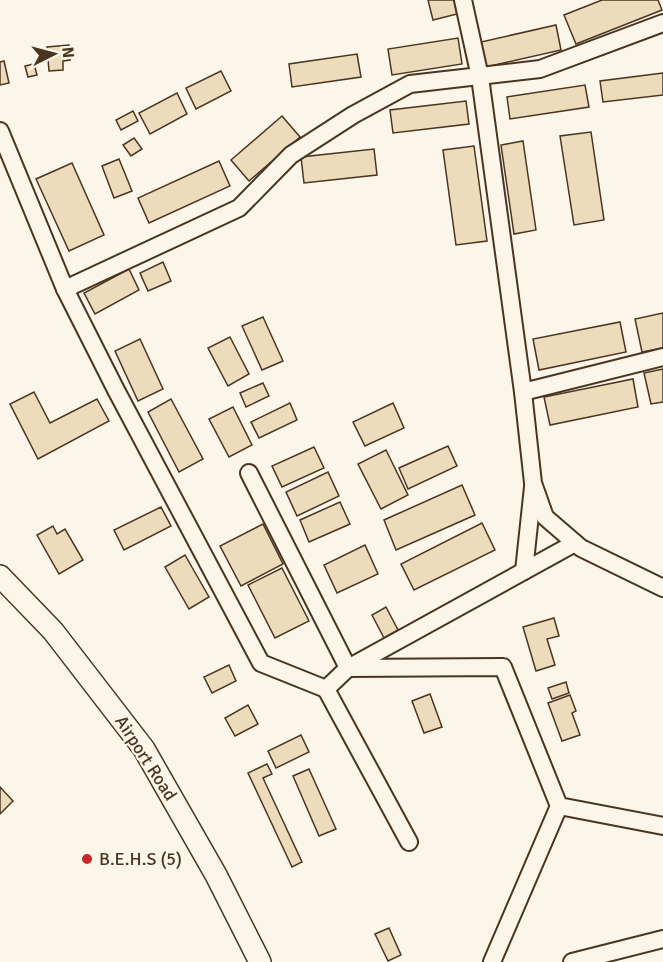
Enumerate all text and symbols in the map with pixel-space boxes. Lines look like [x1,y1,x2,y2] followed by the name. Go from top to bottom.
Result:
[24,24,84,84] north arrow
[57,46,78,59] text: N
[110,711,182,805] street label: Airport Road
[99,848,182,870] place label: B.E.H.S (5)
[80,852,94,866] marker: B.E.H.S (5)

